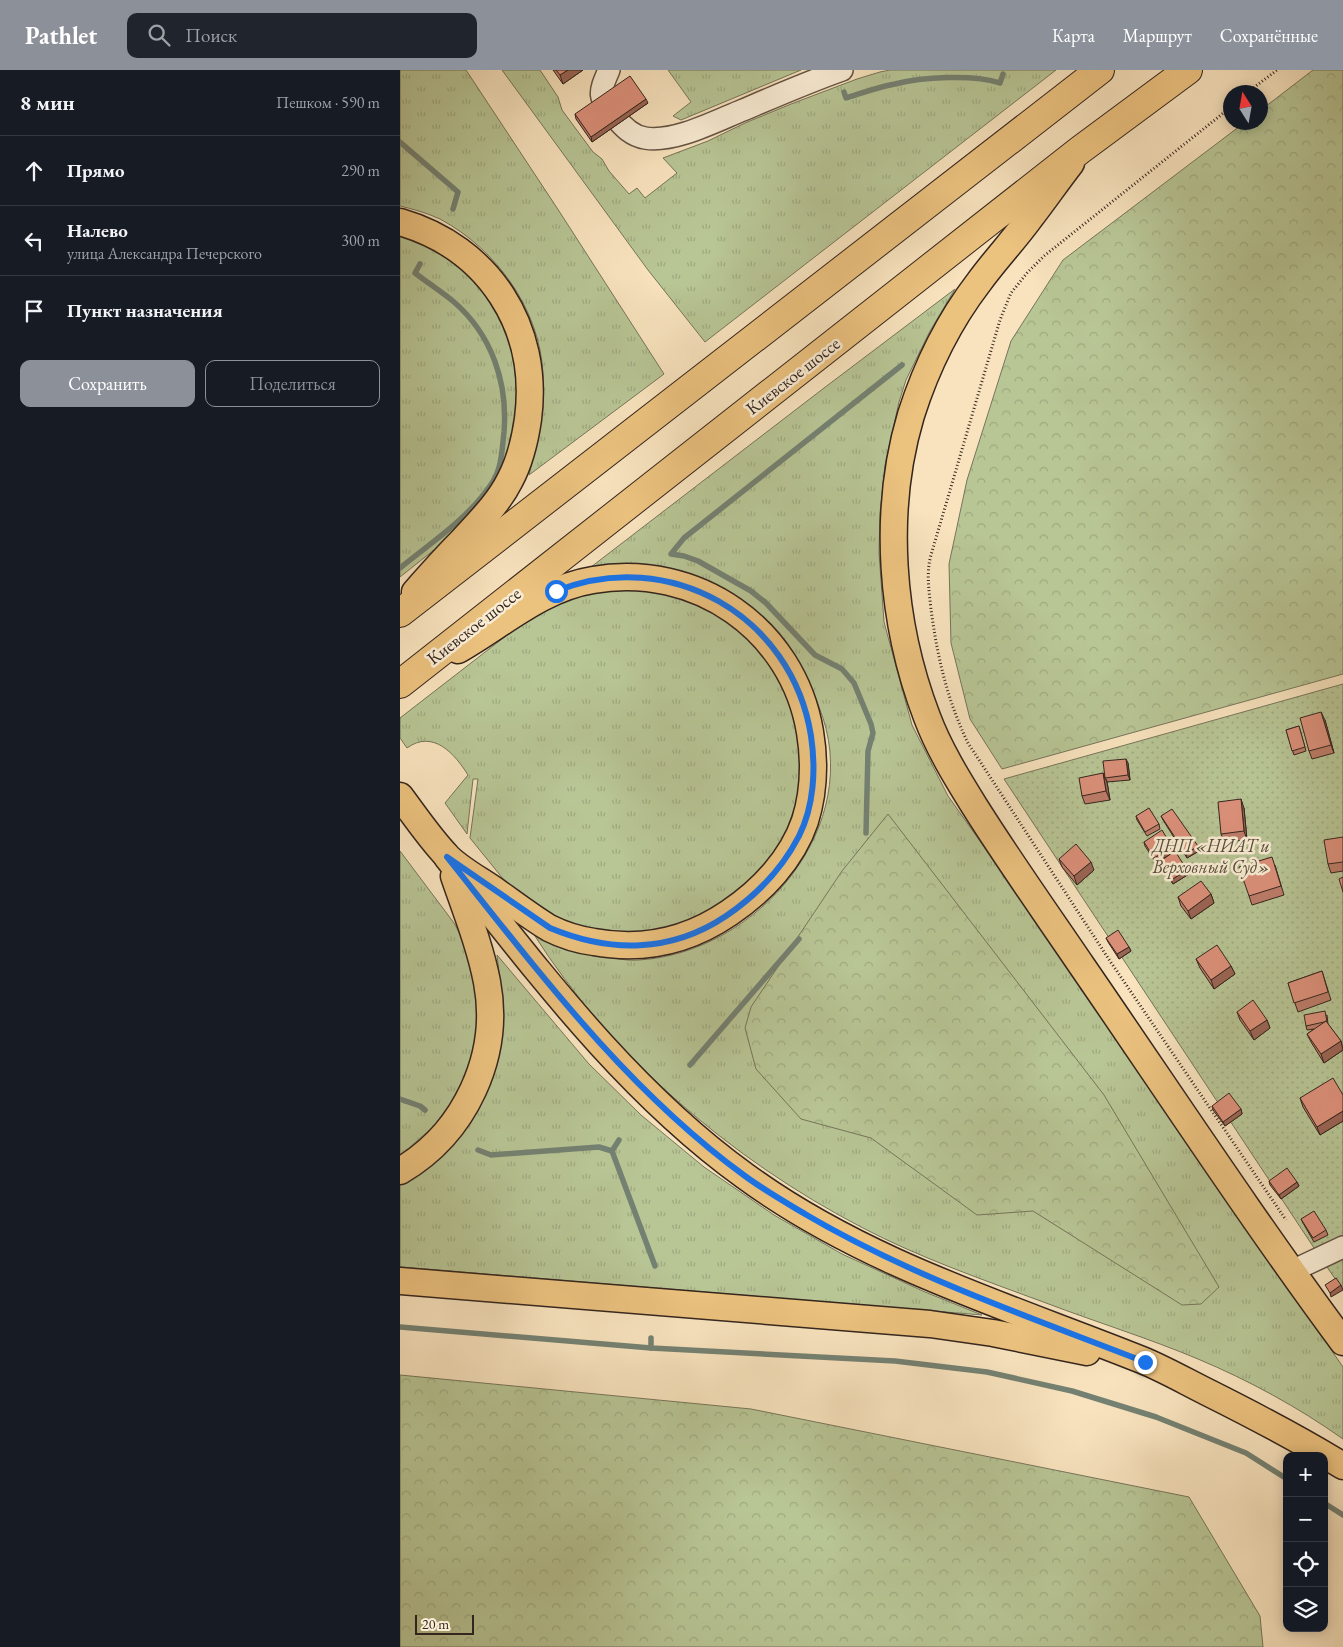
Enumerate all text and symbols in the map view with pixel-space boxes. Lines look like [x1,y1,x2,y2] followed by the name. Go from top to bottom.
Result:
[127,13,477,58] search box
[25,20,97,51] text: Pathlet
[145,21,173,49] icon: search
[185,23,237,48] text: Поиск
[1052,24,1095,47] text: Карта
[1123,24,1192,47] text: Маршрут
[1220,24,1318,47] text: Сохранённые
[1223,85,1268,130] north arrow
[20,89,75,116] text: 8 мин
[276,92,380,113] text: Пешком · 590 m
[20,157,48,185] icon: ahead
[67,158,125,183] text: Прямо
[341,160,380,181] text: 290 m
[67,218,128,243] text: Налево
[20,227,48,255] icon: left
[341,230,380,251] text: 300 m
[67,243,262,264] text: улица Александра Печерского
[20,297,48,325] icon: arrive
[67,298,223,323] text: Пункт назначения
[741,332,844,420] street label: Киевское шоссе
[20,360,195,407] button: Сохранить
[205,360,380,407] button: Поделиться
[545,580,568,603] route start
[422,582,525,670] street label: Киевское шоссе
[1150,834,1270,879] park label: ДНП «НИАТ и Верховный Суд»
[1134,1351,1157,1374] route end
[1283,1452,1328,1632] map controls
[1283,1452,1328,1497] button: +
[1283,1497,1328,1542] button: −
[1283,1542,1328,1587] button: locate
[1283,1587,1328,1632] button: layers
[415,1612,474,1635] scale bar
[422,1615,449,1633] text: 20 m

